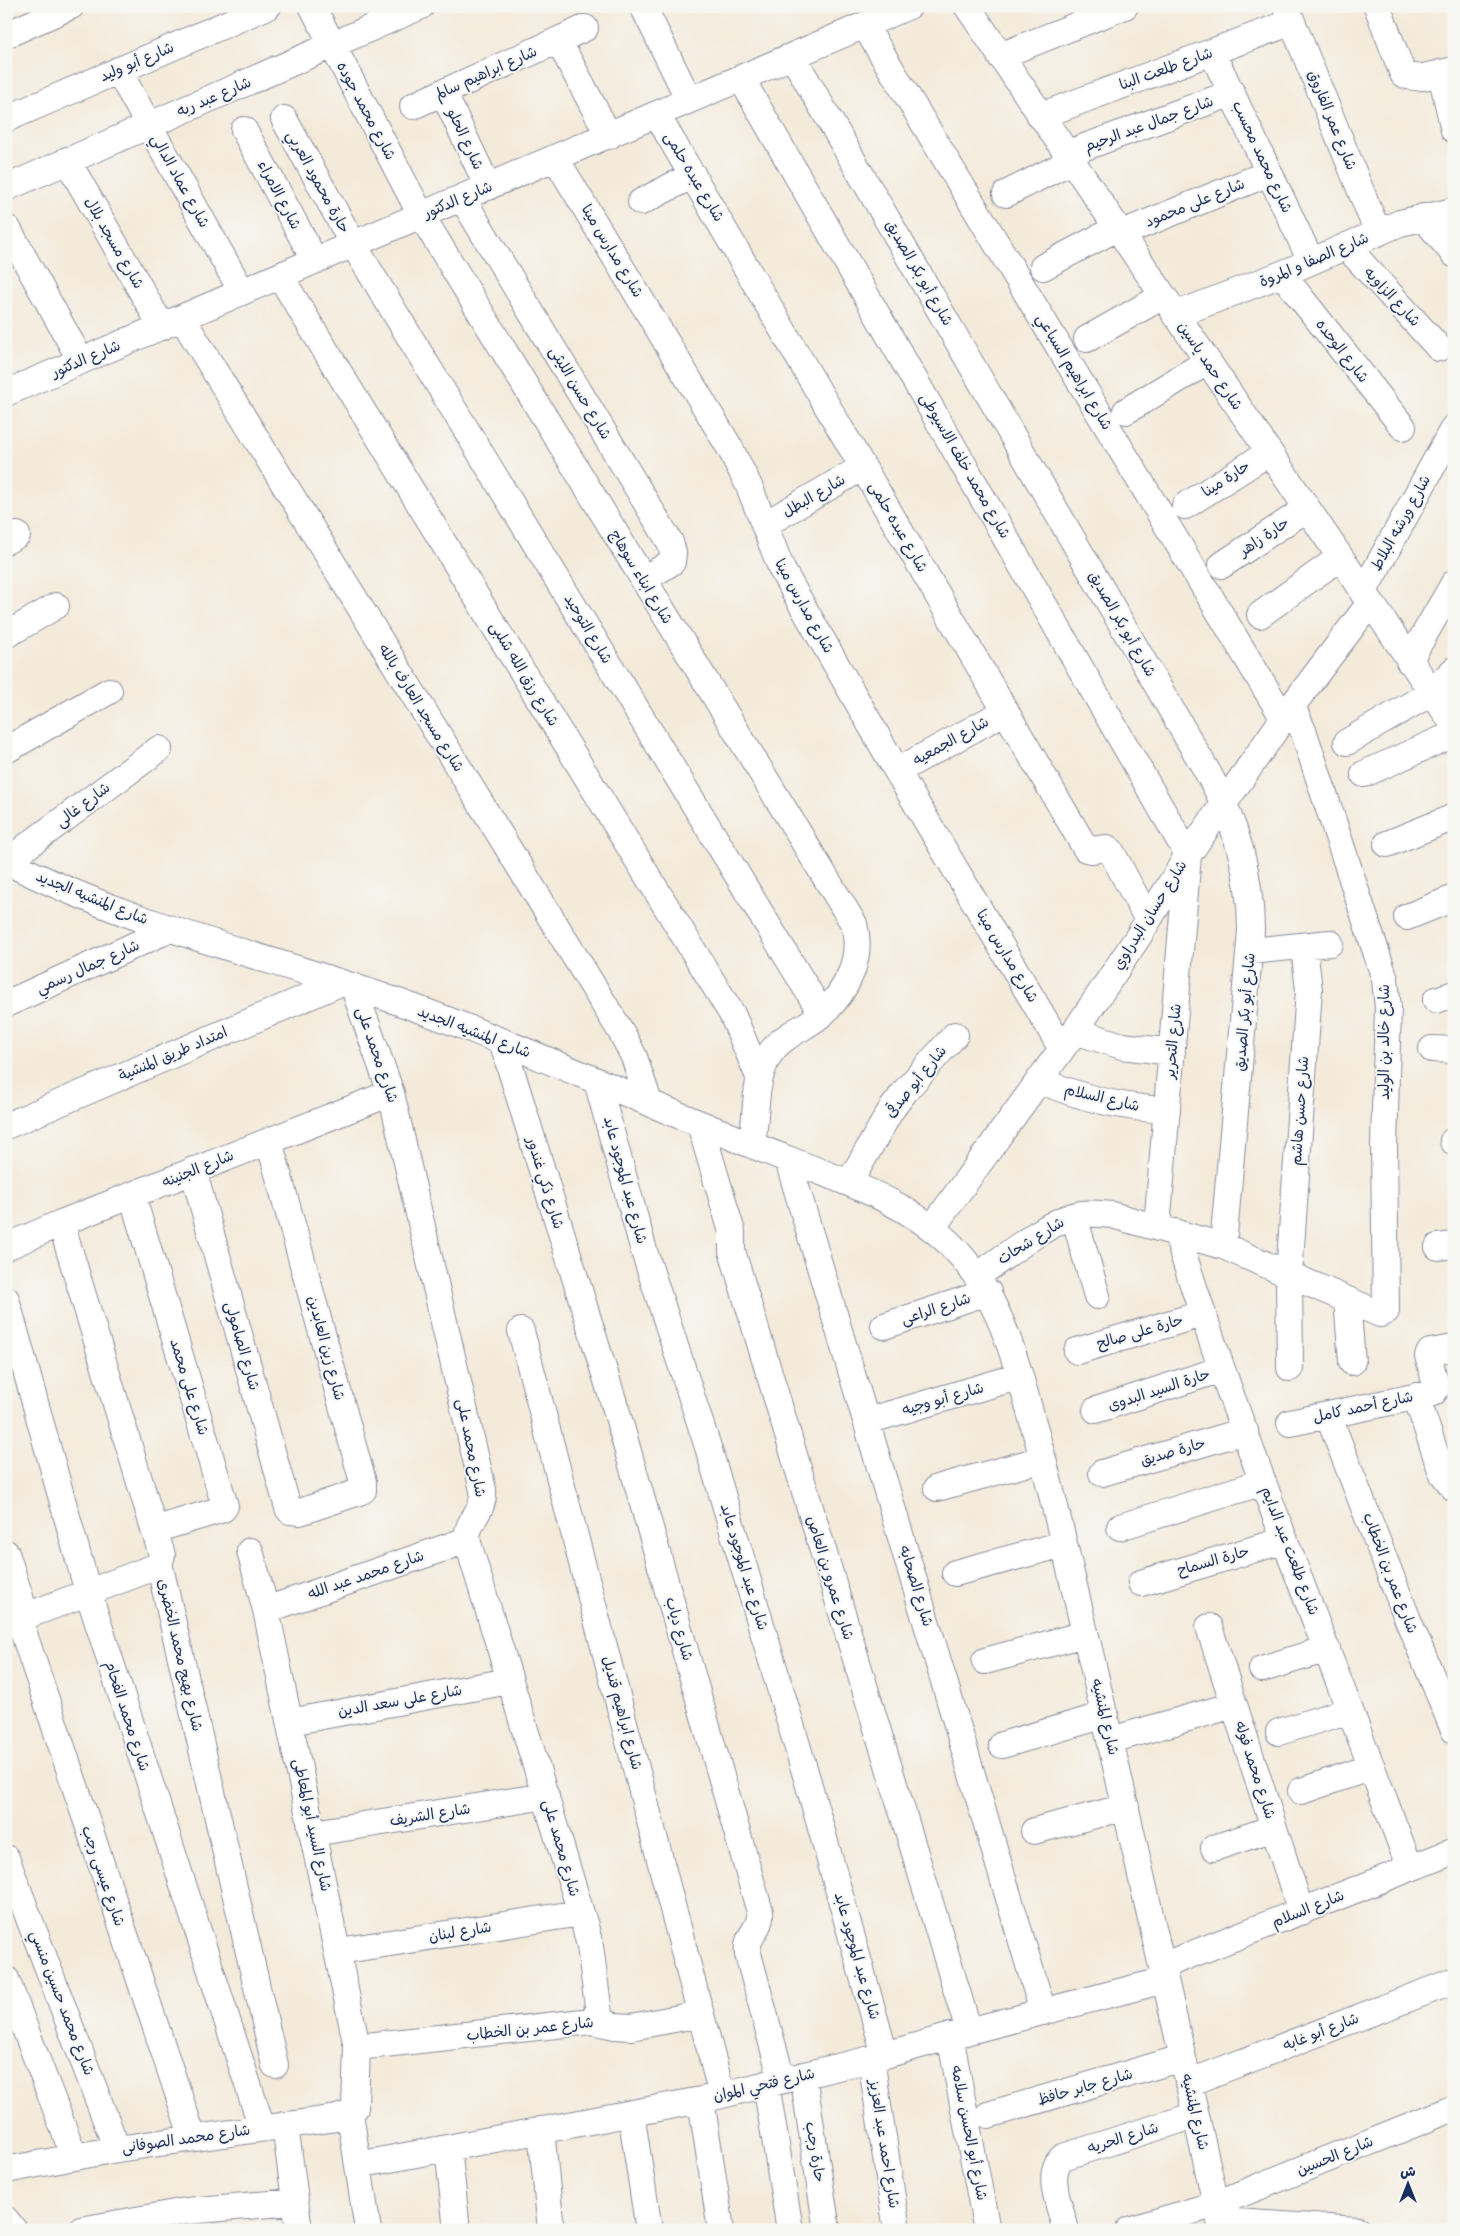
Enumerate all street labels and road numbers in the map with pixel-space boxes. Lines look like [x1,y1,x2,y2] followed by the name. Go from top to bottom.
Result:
[97,38,177,86] street label: شارع أبو وليد
[432,42,541,106] street label: شارع ابراهيم سالم
[1117,43,1215,95] street label: شارع طلعت البنا
[332,59,400,163] street label: شارع محمد جوده
[1303,67,1361,173] street label: شارع عمر الفاروق
[174,73,254,121] street label: شارع عبد ربه
[1082,92,1217,157] street label: شارع جمال عبد الرحيم
[1228,98,1296,216] street label: شارع محمد محسب
[442,104,487,173] street label: شارع الحلو
[279,127,354,238] street label: حارة محمود العربي
[660,129,728,225] street label: شارع عبده حلمى
[144,131,214,233] street label: شارع عماد الدالي
[253,157,305,233] street label: شارع الامراء
[1142,174,1248,232] street label: شارع على محمود
[420,177,495,223] street label: شارع الدكتور
[80,194,148,292] street label: شارع مسجد بلال
[577,201,647,301] street label: شارع مدارس مينا
[881,217,957,329] street label: شارع أبو بكر الصديق
[1256,228,1372,292] street label: شارع الصفا و المروة
[1360,263,1424,331] street label: شارع الزاويه
[1029,310,1116,435] street label: شارع ابراهيم السباعي
[1311,315,1373,387] street label: شارع الوحده
[1173,318,1247,414] street label: شارع حمد ياسين
[48,336,123,382] street label: شارع الدكتور
[545,343,615,443] street label: شارع حسن الليثى
[916,390,1014,542] street label: شارع محمد خلف الاسيوطى
[1198,456,1254,502] street label: حارة مينا
[779,470,849,522] street label: شارع البطل
[1367,472,1435,574] street label: شارع ورشه البلاط
[864,478,932,576] street label: شارع عبده حلمى
[1233,513,1293,562] street label: حارة زاهر
[605,526,677,628] street label: شارع ابناء سوهاج
[770,555,838,657] street label: شارع مدارس مينا
[1084,568,1160,680] street label: شارع أبو بكر الصديق
[560,591,616,667] street label: شارع التوحيد
[485,618,563,730] street label: شارع رزق الله شلبى
[374,640,468,776] street label: شارع مسجد العارف بالله
[910,712,992,770] street label: شارع الجمعيه
[52,778,114,832] street label: شارع غالى
[1109,857,1192,974] street label: شارع حسان البدراوي
[33,867,151,929] street label: شارع المنشيه الجديد
[972,906,1042,1006] street label: شارع مدارس مينا
[33,936,144,1001] street label: شارع جمال رسمي
[1230,952,1260,1072] street label: شارع أبو بكر الصديق
[1375,984,1394,1100] street label: شارع خالد بن الوليد
[415,1002,533,1062] street label: شارع المنشيه الجديد
[1160,1003,1186,1081] street label: شارع التحرير
[352,1005,402,1105] street label: شارع محمد على
[116,1023,230,1085] street label: امتداد طريق المنشية
[880,1041,951,1122] street label: شارع أبو صدقى
[1287,1056,1315,1167] street label: شارع حسن هاشم
[1062,1080,1142,1117] street label: شارع السلام
[599,1114,651,1246] street label: شارع عبد الموجود عابد
[519,1134,568,1232] street label: شارع ذكي غندور
[159,1146,237,1192] street label: شارع الجنينه
[994,1213,1068,1269] street label: شارع شحات
[899,1289,973,1329] street label: شارع الراعى
[303,1293,349,1403] street label: شارع زين العابدين
[220,1299,264,1393] street label: شارع الصامولى
[1094,1311,1186,1353] street label: حارة على صالح
[165,1336,213,1438] street label: شارع على محمد
[1105,1365,1213,1415] street label: حارة السيد البدوى
[900,1378,986,1420] street label: شارع أبو وجيه
[1311,1387,1415,1427] street label: شارع أحمد كامل
[452,1397,490,1499] street label: شارع محمد على
[1138,1434,1208,1470] street label: حارة صديق
[1255,1484,1323,1619] street label: شارع طلعت عبد الدايم
[716,1501,772,1633] street label: شارع عبد الموجود عابد
[1358,1510,1422,1636] street label: شارع عمر بن الخطاب
[802,1514,858,1642] street label: شارع عمرو بن العاص
[1175,1542,1251,1580] street label: حارة السماح
[895,1543,937,1629] street label: شارع الصحابه
[305,1546,427,1604] street label: شارع محمد عبد الله
[153,1577,207,1733] street label: شارع بهيج محمد الخضرى
[661,1595,697,1663] street label: شارع دياب
[596,1654,646,1773] street label: شارع ابراهيم قنديل
[98,1658,154,1774] street label: شارع محمد الفحام
[1087,1677,1123,1757] street label: شارع المنشيه
[336,1681,464,1721] street label: شارع على سعد الدين
[1230,1719,1280,1821] street label: شارع محمد فوله
[289,1757,335,1893] street label: شارع السيد أبو المعاطى
[538,1797,584,1899] street label: شارع محمد على
[388,1799,472,1831] street label: شارع الشريف
[77,1823,129,1929] street label: شارع عيسى رجب
[1269,1886,1347,1933] street label: شارع السلام
[830,1890,884,2022] street label: شارع عبد الموجود عابد
[427,1918,493,1946] street label: شارع لبنان
[23,1928,98,2079] street label: شارع محمد حسين منسي
[1280,2009,1362,2055] street label: شارع أبو غابه
[465,2013,595,2045] street label: شارع عمر بن الخطاب
[711,2064,817,2109] street label: شارع فتحي الموان
[947,2064,991,2202] street label: شارع أبو الحسن سلامه
[1035,2064,1135,2110] street label: شارع جابر حافظ
[1177,2072,1213,2152] street label: شارع المنشيه
[864,2076,904,2210] street label: شارع احمد عبد العزيز
[1085,2118,1161,2158] street label: شارع الحريه
[801,2120,829,2184] street label: حارة رجب
[120,2121,252,2157] street label: شارع محمد الصوفانى
[1294,2132,1376,2180] street label: شارع الحسين

